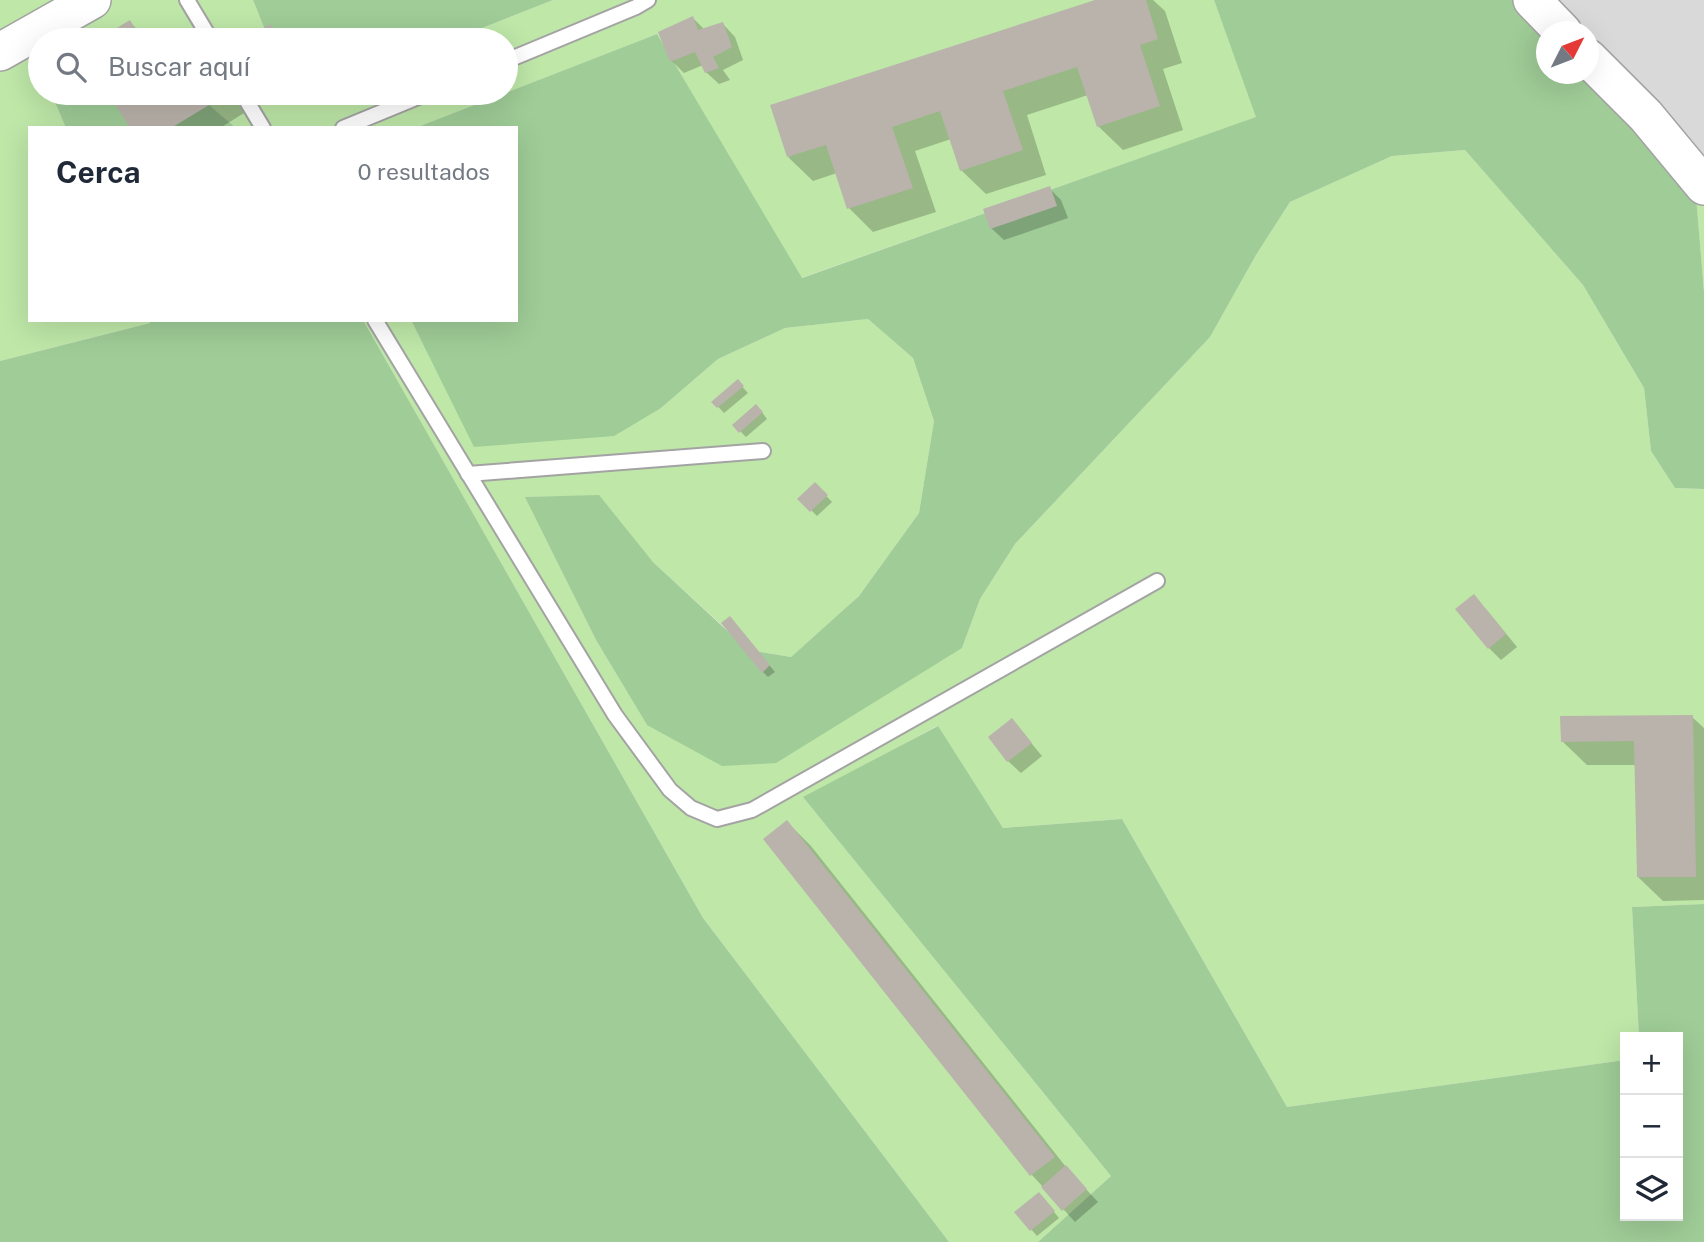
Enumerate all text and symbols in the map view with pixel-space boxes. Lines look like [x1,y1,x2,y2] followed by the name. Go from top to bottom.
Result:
[1536,21,1599,84] north arrow
[28,28,518,105] search box
[52,48,90,86] icon: search
[108,51,250,82] text: Buscar aquí
[56,154,141,190] text: Cerca
[357,158,490,185] text: 0 resultados
[1620,1032,1683,1221] map controls
[1620,1032,1683,1095] button: +
[1620,1095,1683,1158] button: −
[1620,1158,1683,1221] button: layers

